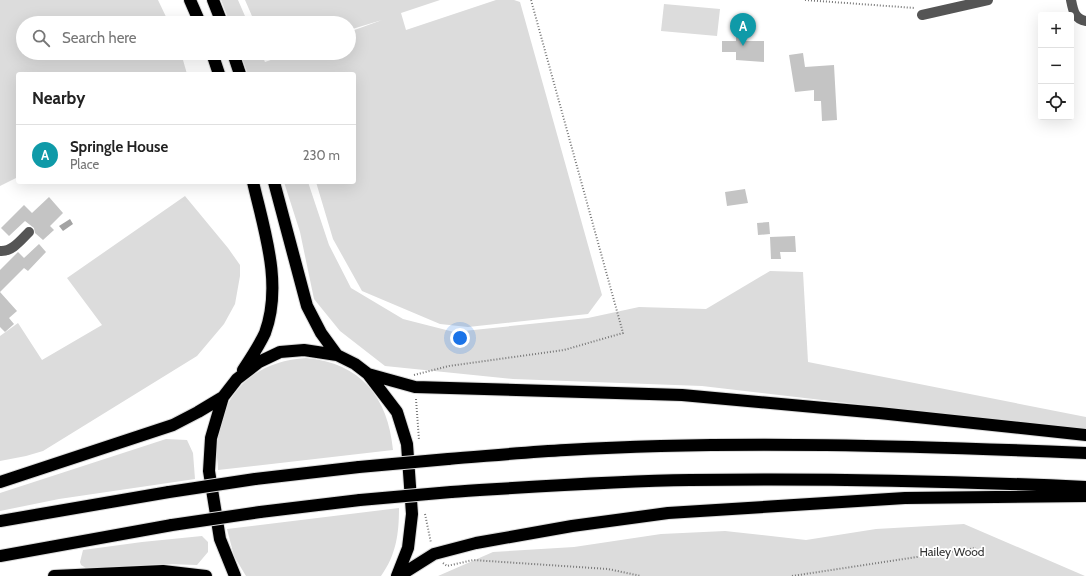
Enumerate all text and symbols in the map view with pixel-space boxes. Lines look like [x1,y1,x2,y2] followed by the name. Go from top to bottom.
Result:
[1038,12,1074,120] map controls
[1038,12,1074,48] button: +
[730,13,756,46] pin: A
[16,16,356,60] search box
[30,27,52,49] icon: search
[62,29,137,47] text: Search here
[1038,48,1074,84] button: −
[1038,84,1074,120] button: locate
[32,88,85,108] text: Nearby
[70,138,168,156] text: Springle House
[41,147,49,163] text: A
[303,147,340,163] text: 230 m
[70,156,99,172] text: Place
[450,328,470,348] your location
[919,544,985,559] park label: Hailey Wood

